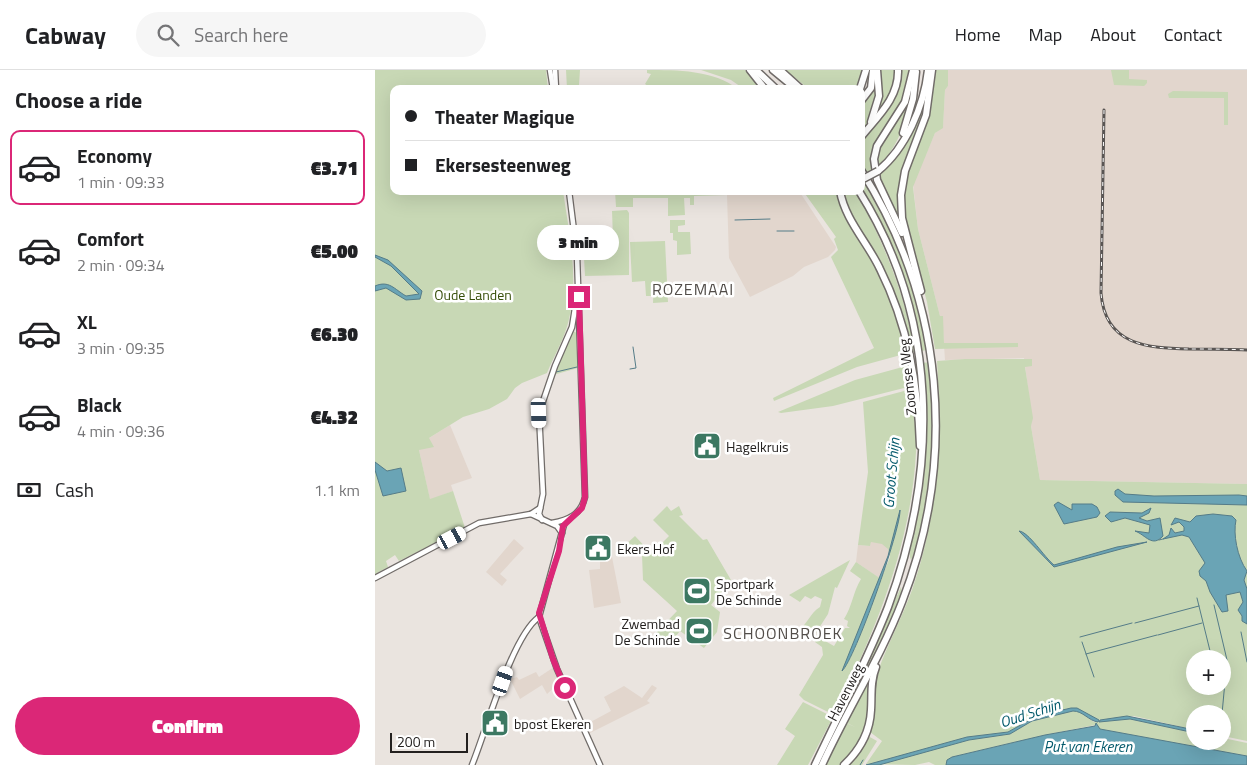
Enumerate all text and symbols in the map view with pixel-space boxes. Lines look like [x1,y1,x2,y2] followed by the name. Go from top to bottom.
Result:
[136,12,486,57] search box
[25,17,106,53] text: Cabway
[194,20,288,49] text: Search here
[154,21,182,49] icon: search
[955,21,1001,48] text: Home
[1029,21,1062,48] text: Map
[1090,21,1136,48] text: About
[1164,21,1222,48] text: Contact
[15,83,142,117] text: Choose a ride
[435,102,574,131] text: Theater Magique
[77,141,152,170] text: Economy
[17,145,62,190] icon: car
[435,150,571,179] text: Ekersesteenweg
[311,153,358,182] text: €3.71
[77,170,165,194] text: 1 min · 09:33
[77,224,144,253] text: Comfort
[538,224,620,260] callout: 3 min
[17,228,62,273] icon: car
[558,230,598,254] text: 3 min
[311,236,358,265] text: €5.00
[77,253,165,277] text: 2 min · 09:34
[652,277,734,301] district label: ROZEMAAI
[434,284,512,305] park label: Oude Landen
[568,286,590,308] route end
[77,307,97,336] text: XL
[17,311,62,356] icon: car
[311,319,358,348] text: €6.30
[77,336,165,360] text: 3 min · 09:35
[893,338,921,416] street label: Zoomse Weg
[77,390,122,419] text: Black
[17,394,62,439] icon: car
[530,398,547,428] car
[311,402,358,431] text: €4.32
[77,419,165,443] text: 4 min · 09:36
[692,431,722,461] public building icon: Hagelkruis
[726,436,789,457] place label: Hagelkruis
[876,436,906,509] water label: Groot Schijn
[55,475,94,504] text: Cash
[15,476,43,504] icon: cash
[314,478,360,502] text: 1.1 km
[435,524,468,552] car
[583,533,613,563] public building icon: Ekers Hof
[617,538,675,559] place label: Ekers Hof
[716,573,781,610] place label: Sportpark De Schinde
[682,576,712,606] sports icon: Sportpark De Schinde
[615,613,680,650] place label: Zwembad De Schinde
[684,616,714,646] sports icon: Zwembad De Schinde
[723,621,843,645] district label: SCHOONBROEK
[1186,650,1231,750] map controls
[1186,650,1231,695] button: +
[821,659,869,725] street label: Havenweg
[491,664,514,698] car
[554,677,576,699] route start
[997,692,1064,734] water label: Oud Schijn
[15,697,360,755] button: Confirm
[1186,705,1231,750] button: −
[480,708,510,738] public building icon: bpost Ekeren
[514,713,591,734] place label: bpost Ekeren
[390,730,467,753] scale bar
[397,731,435,752] text: 200 m
[1044,735,1133,758] water label: Put van Ekeren

